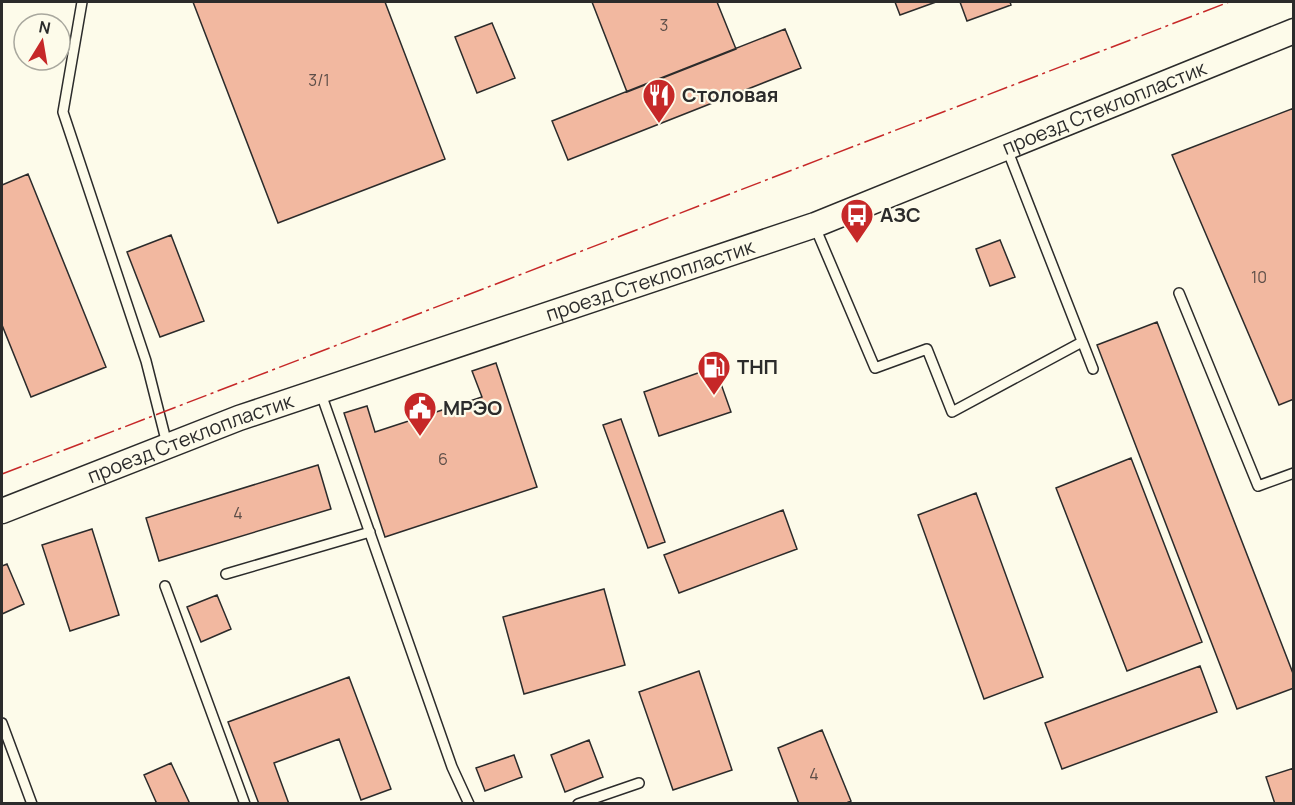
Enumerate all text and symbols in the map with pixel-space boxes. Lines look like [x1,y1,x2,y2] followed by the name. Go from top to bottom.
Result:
[12,12,72,72] north arrow
[660,14,668,36] house number: 3
[37,15,53,39] text: N
[998,54,1211,161] street label: проезд Стеклопластик
[308,69,330,91] house number: 3/1
[641,77,677,124] restaurant icon: Столовая
[682,81,778,108] place label: Столовая
[839,197,875,244] bus stop icon: АЗС
[880,201,921,228] place label: АЗС
[542,232,758,327] street label: проезд Стеклопластик
[1251,266,1267,288] house number: 10
[696,349,732,396] fuel station icon: ТНП
[737,353,778,380] place label: ТНП
[83,386,298,489] street label: проезд Стеклопластик
[402,390,438,437] public building icon: МРЭО
[443,394,502,421] place label: МРЭО
[438,448,448,470] house number: 6
[233,502,243,524] house number: 4
[809,763,819,785] house number: 4

